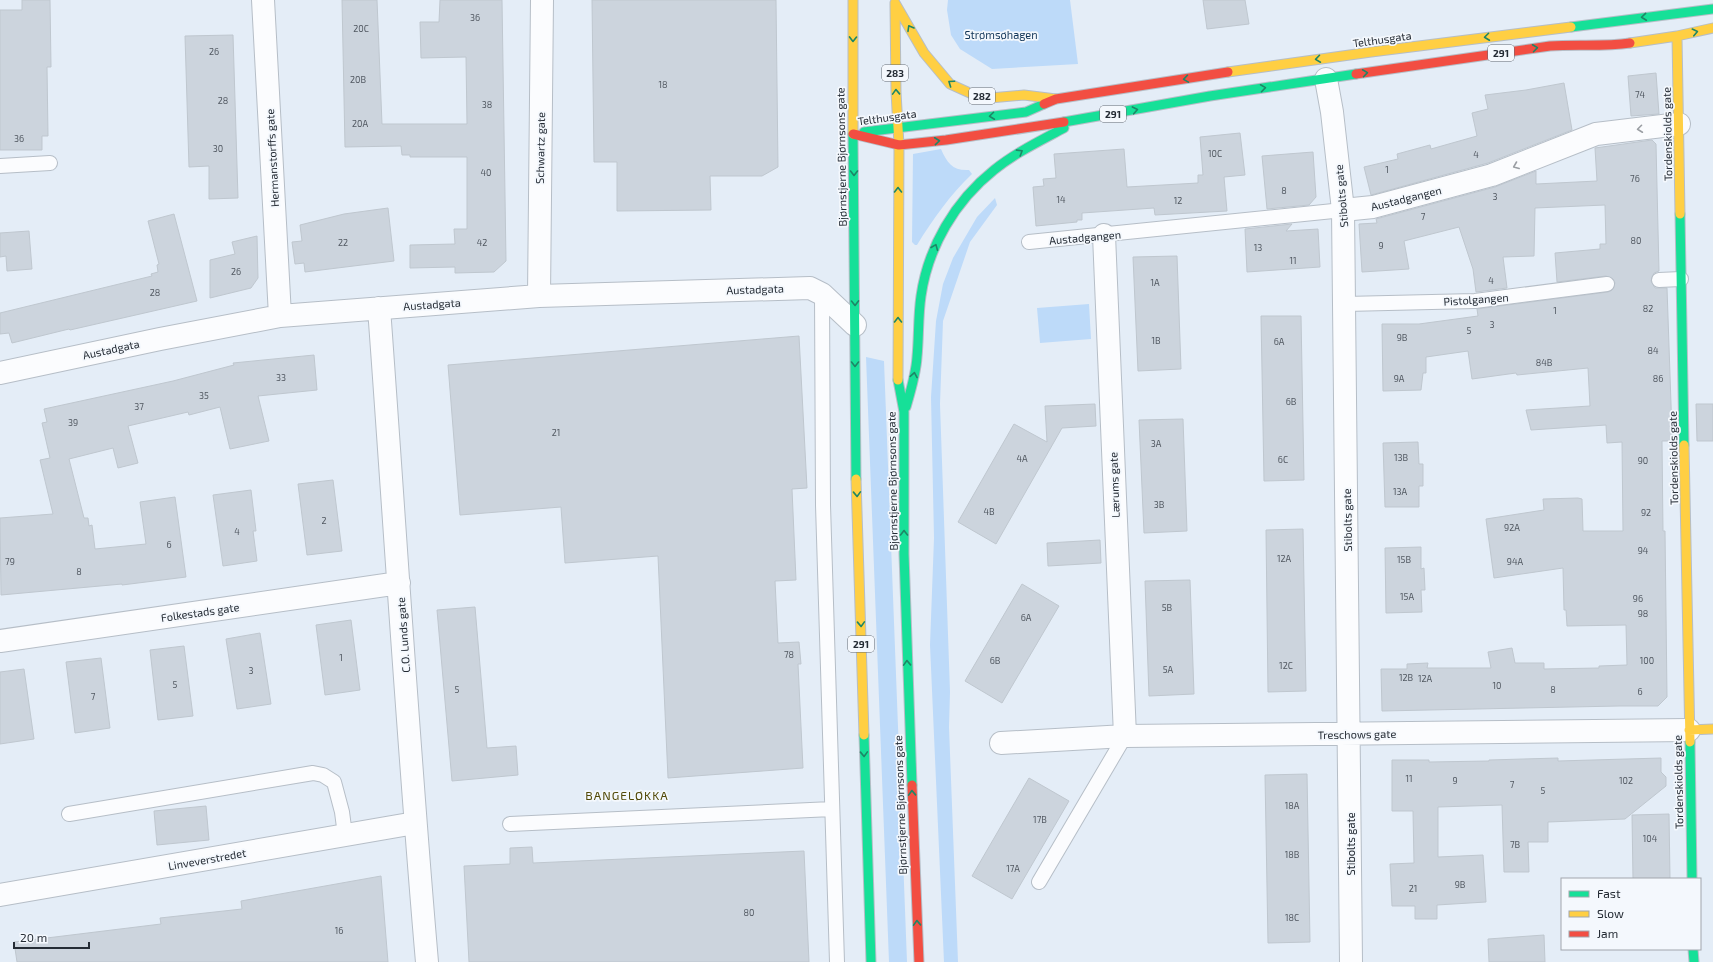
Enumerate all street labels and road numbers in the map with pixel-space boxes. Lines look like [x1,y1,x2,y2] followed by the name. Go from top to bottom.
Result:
[1352,28,1412,50] street label: Telthusgata
[1488,45,1514,61] road number: 291
[882,65,908,81] road number: 283
[833,87,850,227] street label: Bjørnstjerne Bjørnsons gate
[1660,87,1674,181] street label: Tordenskiolds gate
[969,88,995,104] road number: 282
[857,106,917,128] street label: Telthusgata
[1100,106,1126,122] road number: 291
[263,109,281,207] street label: Hermanstorffs gate
[533,112,547,184] street label: Schwartz gate
[1332,164,1350,228] street label: Stibolts gate
[1369,183,1443,213] street label: Austadgangen
[1049,227,1121,247] street label: Austadgangen
[726,281,784,297] street label: Austadgata
[1443,290,1509,308] street label: Pistolgangen
[403,296,461,312] street label: Austadgata
[81,337,141,361] street label: Austadgata
[884,411,901,551] street label: Bjørnstjerne Bjørnsons gate
[1666,411,1680,505] street label: Tordenskiolds gate
[1106,452,1122,518] street label: Lærums gate
[1340,488,1354,552] street label: Stibolts gate
[394,597,412,673] street label: C.O. Lunds gate
[160,600,240,624] street label: Folkestads gate
[848,636,874,652] road number: 291
[1318,727,1396,741] street label: Treschows gate
[891,735,910,875] street label: Bjørnstjerne Bjørnsons gate
[1671,735,1685,829] street label: Tordenskiolds gate
[1344,812,1357,876] street label: Stibolts gate
[167,846,247,872] street label: Linveverstredet

